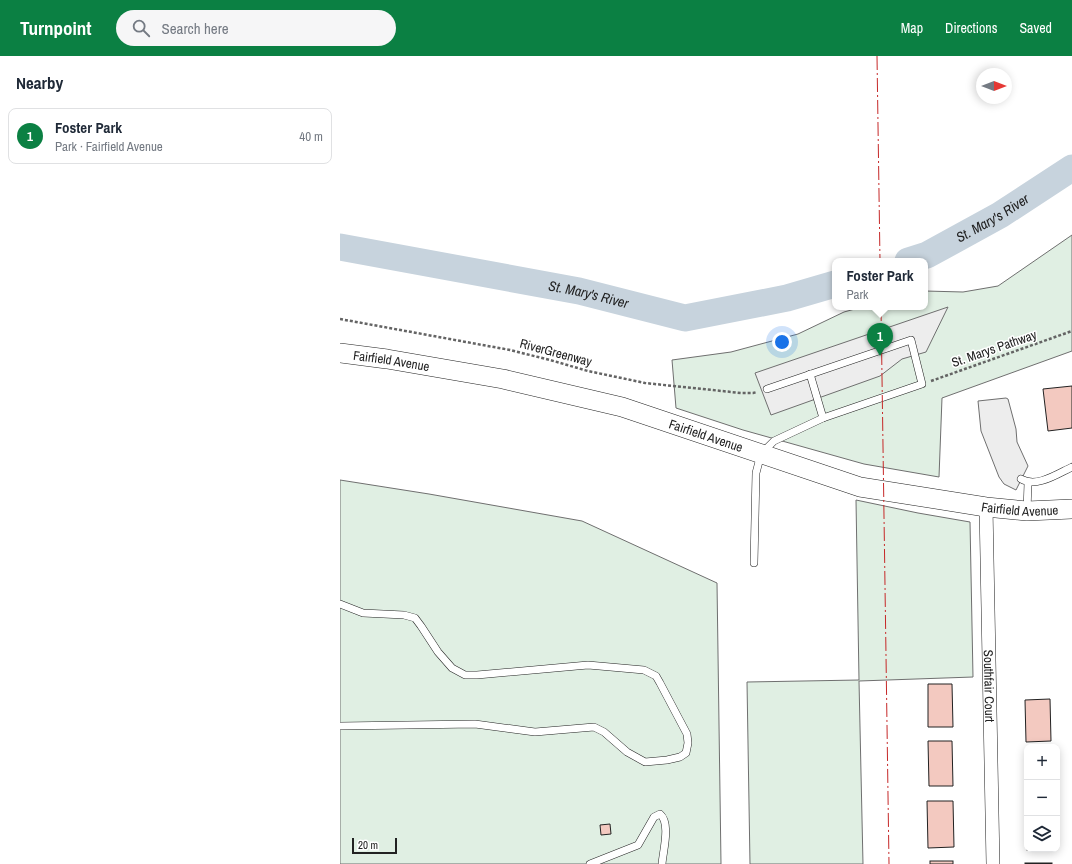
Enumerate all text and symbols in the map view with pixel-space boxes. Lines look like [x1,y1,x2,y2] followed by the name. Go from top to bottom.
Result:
[116,10,396,46] search box
[20,15,92,41] text: Turnpoint
[130,17,152,39] icon: search
[162,18,229,39] text: Search here
[901,19,923,37] text: Map
[945,19,997,37] text: Directions
[1019,19,1052,37] text: Saved
[976,68,1012,104] north arrow
[16,71,63,94] text: Nearby
[55,117,122,138] text: Foster Park
[27,128,33,145] text: 1
[299,128,323,145] text: 40 m
[55,138,163,155] text: Park · Fairfield Avenue
[953,189,1033,246] water label: St. Mary's River
[832,258,928,310] popup
[846,265,914,286] text: Foster Park
[547,277,631,313] water label: St. Mary's River
[846,286,868,303] text: Park
[867,323,893,356] pin: 1
[949,326,1040,371] street label: St. Marys Pathway
[772,332,792,352] your location
[518,335,594,370] street label: RiverGreenway
[352,347,431,375] street label: Fairfield Avenue
[667,415,745,456] street label: Fairfield Avenue
[980,498,1059,520] street label: Fairfield Avenue
[980,650,998,722] street label: Southfair Court
[1024,744,1060,852] map controls
[1024,744,1060,780] button: +
[1024,780,1060,816] button: −
[1024,816,1060,852] button: layers
[352,836,397,855] scale bar
[358,838,378,852] text: 20 m

